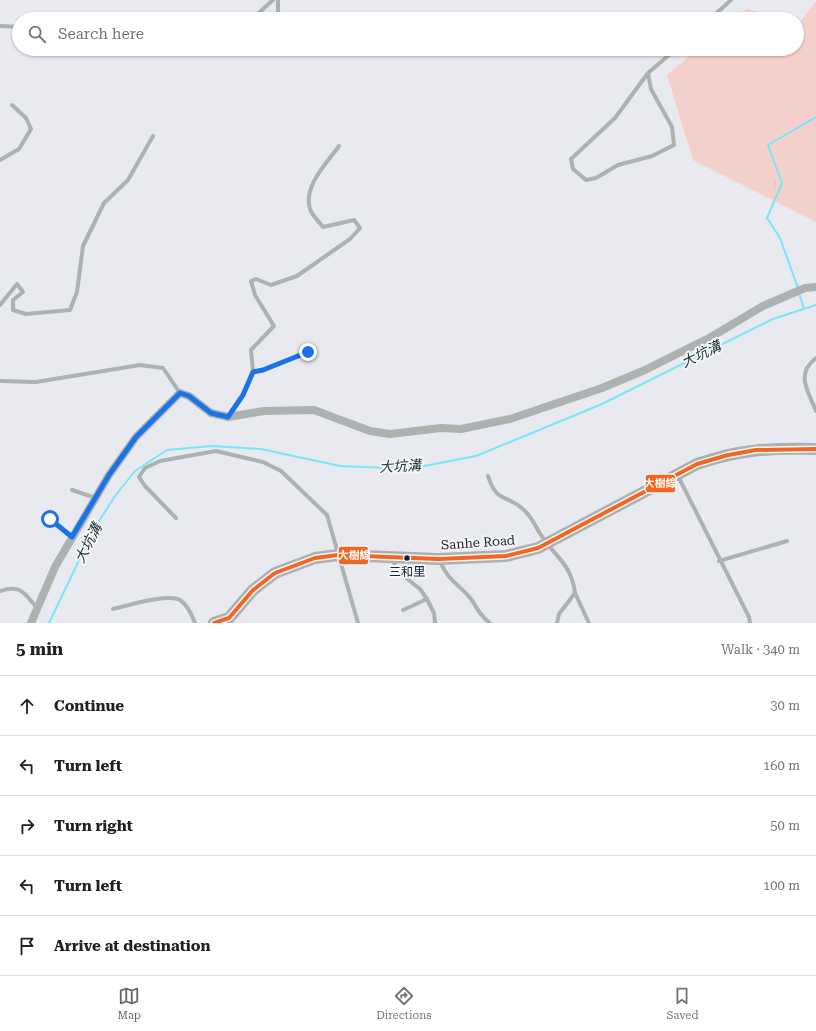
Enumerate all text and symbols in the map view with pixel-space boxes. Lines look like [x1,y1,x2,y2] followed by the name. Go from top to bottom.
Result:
[12,12,804,56] search box
[26,23,48,45] icon: search
[58,25,144,43] text: Search here
[679,337,725,370] water label: 大坑溝
[299,343,317,361] route end
[379,457,423,475] water label: 大坑溝
[645,474,676,493] line badge: 大樹線
[644,477,677,490] text: 大樹線
[41,510,59,528] route start
[71,519,106,565] water label: 大坑溝
[441,532,516,553] street label: Sanhe Road
[338,546,369,565] line badge: 大樹線
[338,549,371,562] text: 大樹線
[402,553,412,563] marker: 三和里
[389,565,425,579] place label: 三和里
[16,639,63,659] text: 5 min
[721,642,800,657] text: Walk · 340 m
[16,695,38,717] icon: ahead
[54,697,124,715] text: Continue
[770,698,800,713] text: 30 m
[16,755,38,777] icon: left
[54,757,122,775] text: Turn left
[763,758,800,773] text: 160 m
[16,815,38,837] icon: right
[54,817,133,835] text: Turn right
[770,818,800,833] text: 50 m
[16,875,38,897] icon: left
[54,877,122,895] text: Turn left
[763,878,800,893] text: 100 m
[16,935,38,957] icon: arrive
[54,937,210,955] text: Arrive at destination
[118,985,141,1022] tab: Map
[376,985,431,1022] tab: Directions
[667,985,698,1022] tab: Saved

